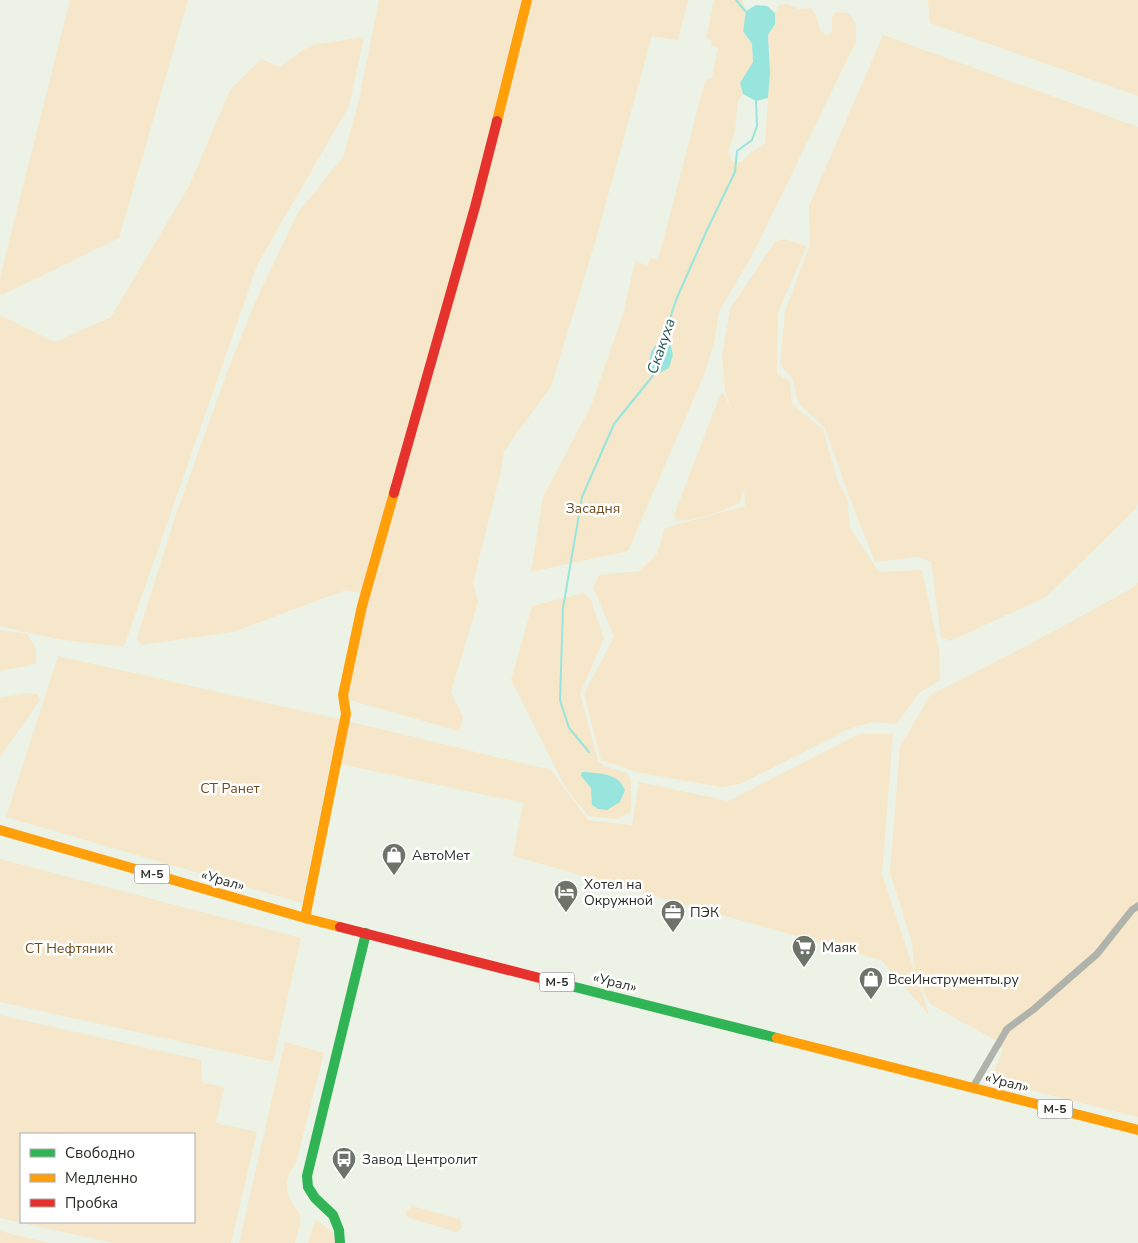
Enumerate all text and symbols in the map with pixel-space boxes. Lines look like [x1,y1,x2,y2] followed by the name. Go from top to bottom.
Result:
[642,315,680,377] water label: Скакуха
[566,499,620,518] park label: Засадня
[200,779,261,798] park label: СТ Ранет
[381,842,407,876] shop icon: АвтоМет
[412,846,471,865] place label: АвтоМет
[134,864,170,884] road number: М-5
[199,865,247,896] street label: «Урал»
[584,875,653,910] place label: Хотел на Окружной
[553,879,579,913] hotel icon: Хотел на Окружной
[660,899,686,933] office icon: ПЭК
[690,903,719,922] place label: ПЭК
[791,934,817,968] supermarket icon: Маяк
[822,938,857,957] place label: Маяк
[25,939,114,958] park label: СТ Нефтяник
[858,966,884,1000] shop icon: ВсеИнструменты.ру
[591,968,639,997] street label: «Урал»
[888,970,1020,989] place label: ВсеИнструменты.ру
[540,972,574,992] road number: М-5
[983,1068,1031,1097] street label: «Урал»
[1038,1100,1072,1118] road number: М-5
[20,1133,195,1223] legend
[65,1143,135,1163] text: Свободно
[331,1146,357,1180] bus stop icon: Завод Центролит
[362,1150,478,1169] place label: Завод Центролит
[65,1168,138,1188] text: Медленно
[65,1193,118,1213] text: Пробка

